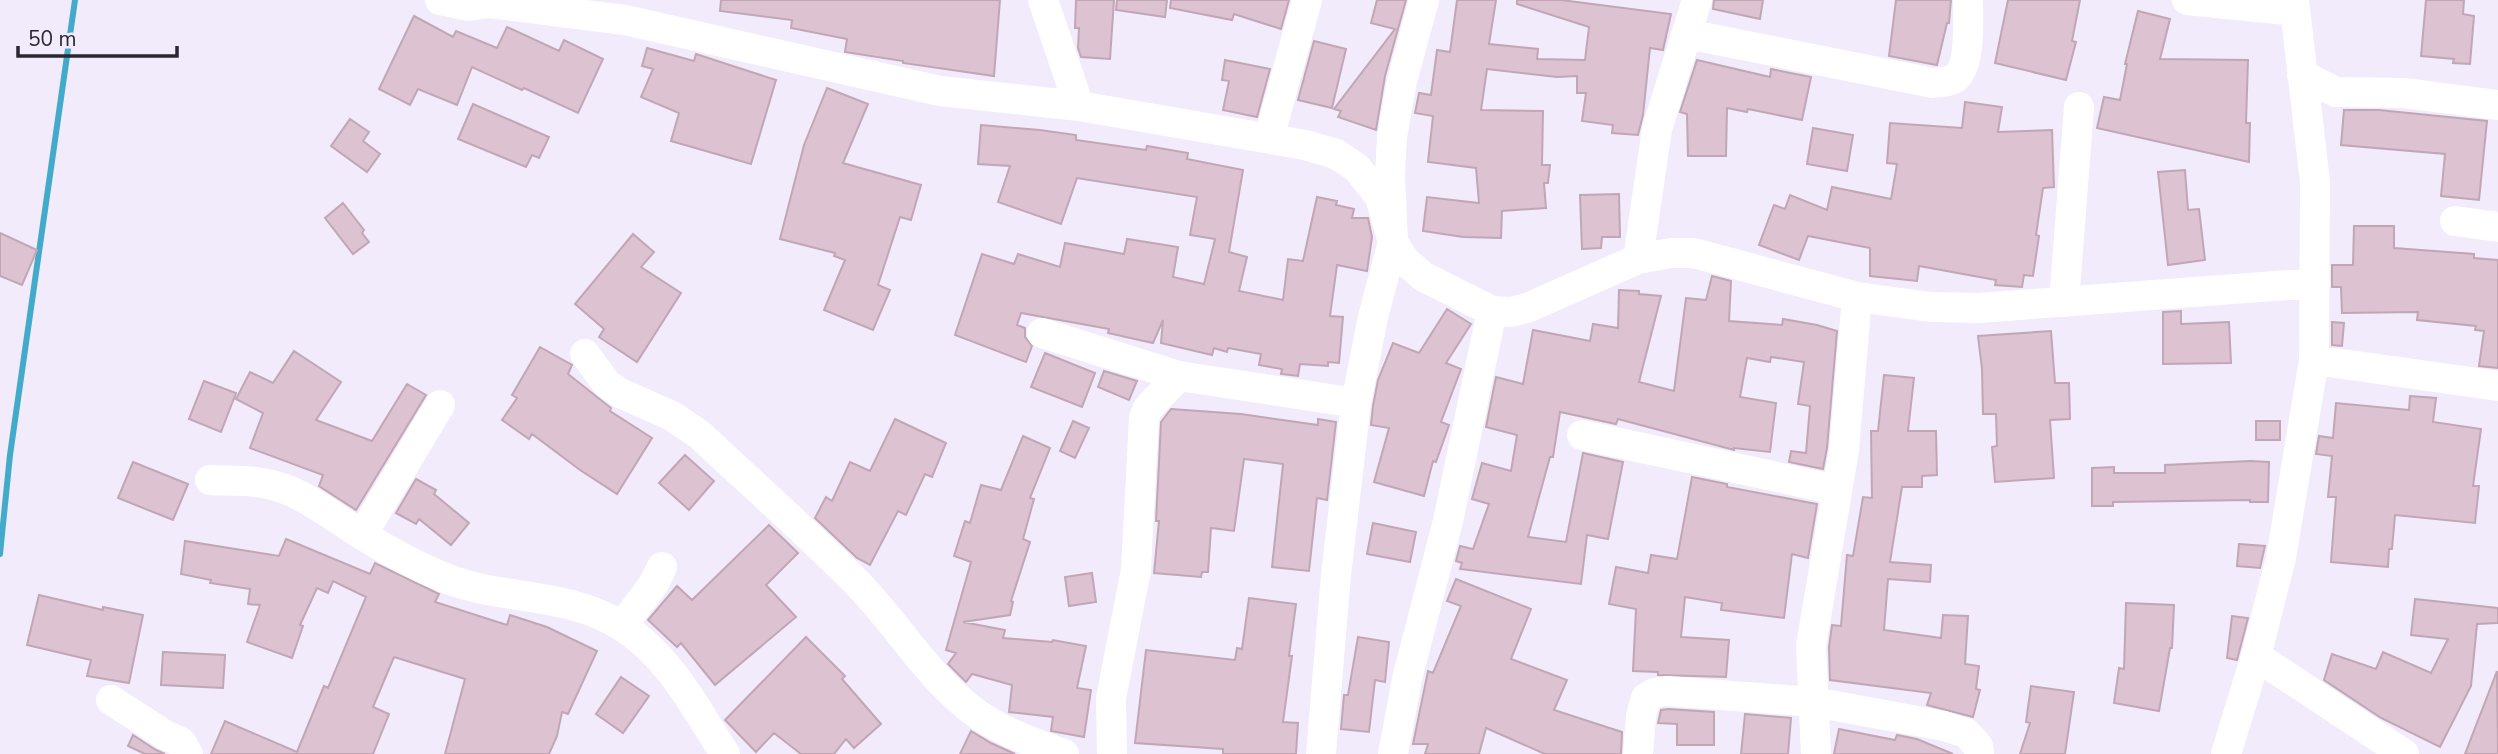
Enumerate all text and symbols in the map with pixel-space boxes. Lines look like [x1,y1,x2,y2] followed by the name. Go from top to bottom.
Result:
[18,14,177,58] scale bar
[28,25,77,53] text: 50 m

